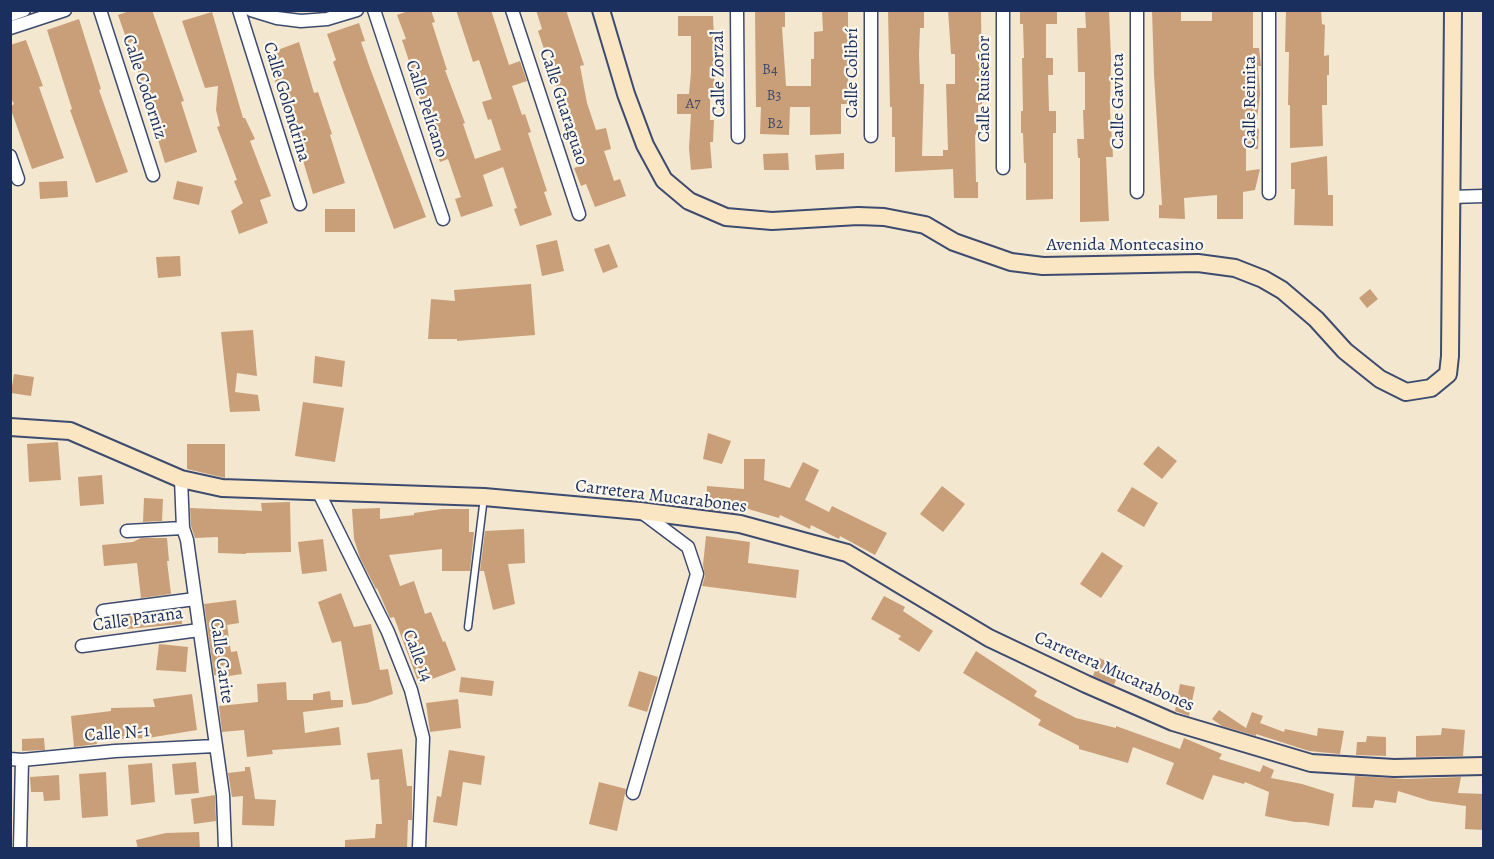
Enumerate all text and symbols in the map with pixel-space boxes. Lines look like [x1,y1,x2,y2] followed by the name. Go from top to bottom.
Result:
[842,28,864,118] street label: Calle Colibrí
[707,30,731,118] street label: Calle Zorzal
[117,32,171,142] street label: Calle Codorniz
[974,36,996,142] street label: Calle Ruiseñor
[258,40,314,164] street label: Calle Golondrina
[534,46,592,168] street label: Calle Guaraguao
[1108,53,1130,149] street label: Calle Gaviota
[1240,56,1262,148] street label: Calle Reinita
[400,57,452,161] street label: Calle Pelícano
[762,61,778,79] house number: B4
[766,87,782,105] house number: B3
[685,95,701,113] house number: A7
[767,115,783,133] house number: B2
[1046,235,1204,257] street label: Avenida Montecasino
[574,476,748,518] street label: Carretera Mucarabones
[91,603,185,637] street label: Calle Parana
[204,617,238,705] street label: Calle Carite
[397,627,437,685] street label: Calle 14
[1031,627,1197,717] street label: Carretera Mucarabones
[84,721,150,747] street label: Calle N-1

